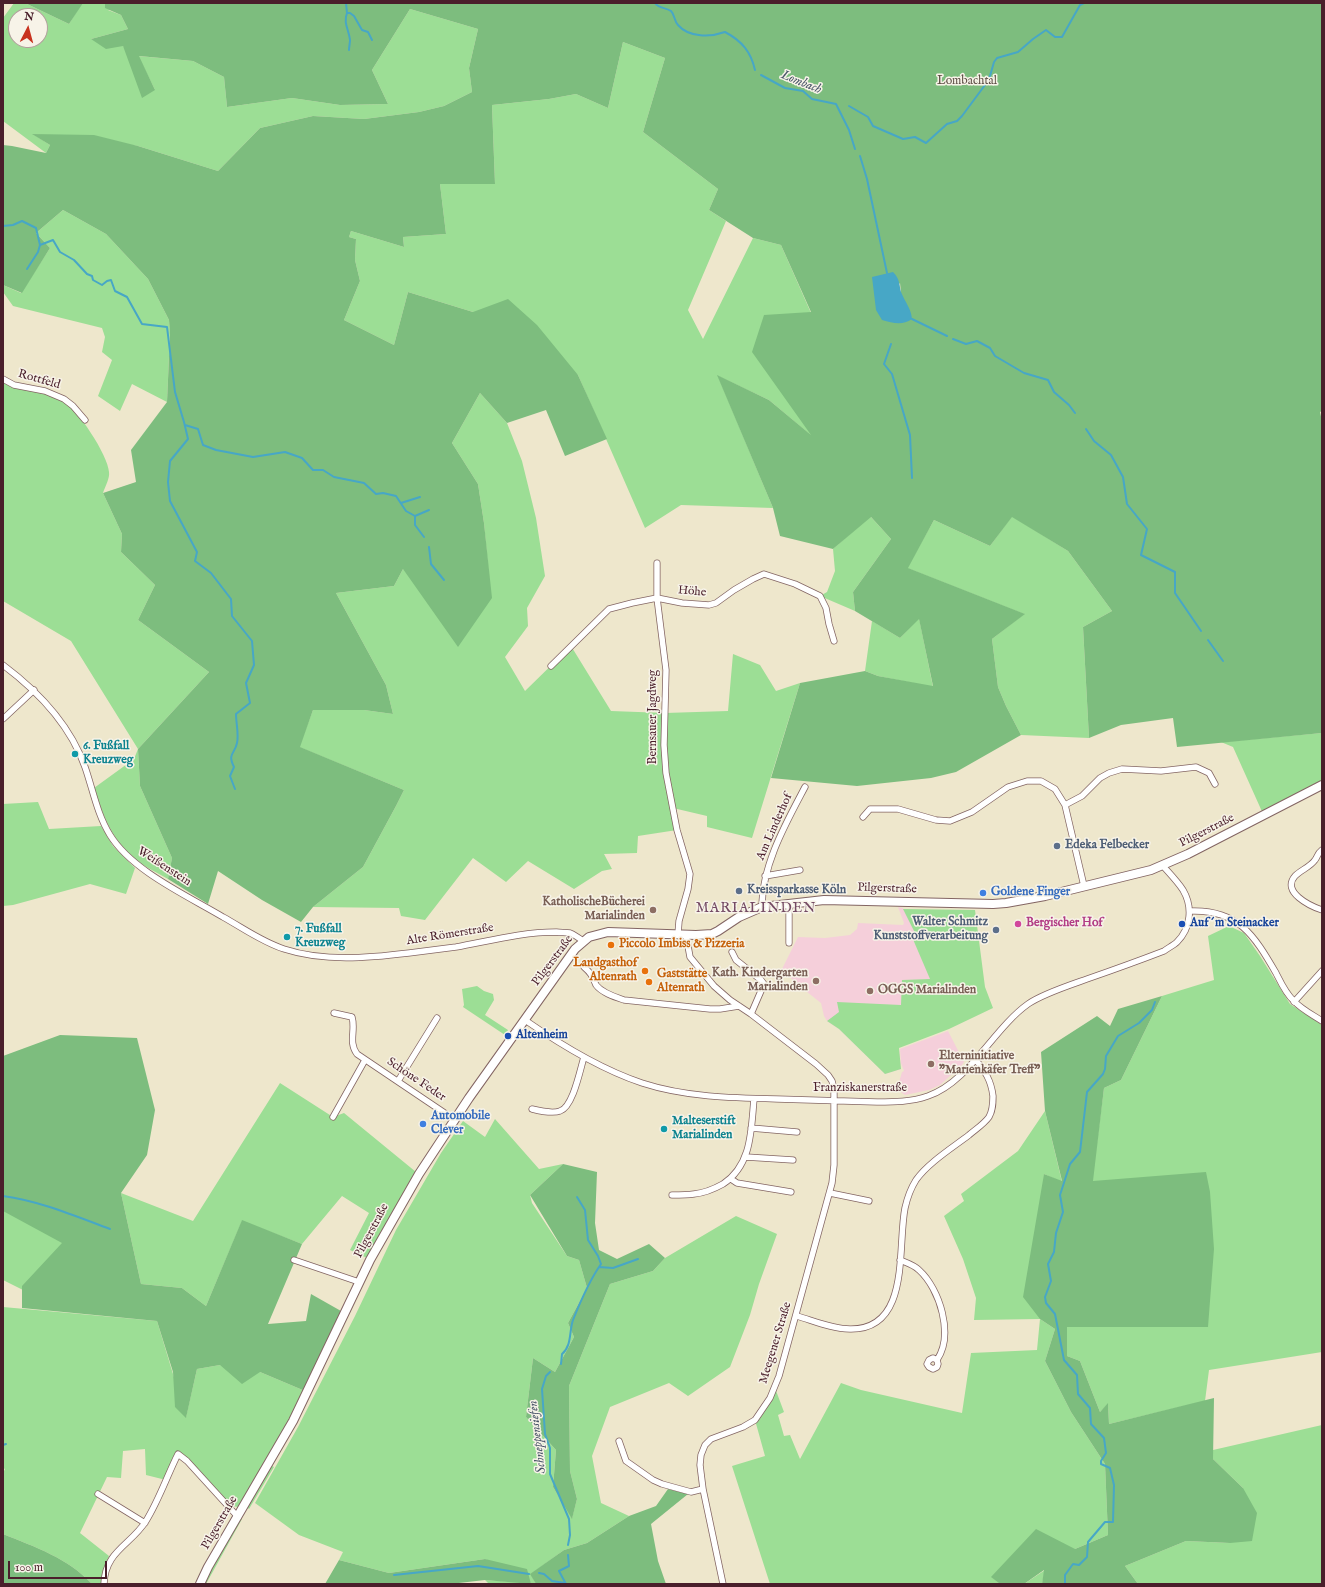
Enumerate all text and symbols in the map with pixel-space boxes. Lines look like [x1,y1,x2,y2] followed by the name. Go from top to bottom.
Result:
[8,8,48,48] north arrow
[24,10,35,25] text: N
[778,68,824,98] water label: Lombach
[937,75,997,89] park label: Lombachtal
[16,367,62,393] street label: Rottfeld
[677,584,707,600] street label: Höhe
[647,670,661,764] street label: Bernsauer Jagdweg
[83,740,133,768] place label: 6. Fußfall Kreuzweg
[70,749,80,759] marker: 6. Fußfall Kreuzweg
[754,791,796,863] street label: Am Linderhof
[1177,811,1237,851] street label: Pilgerstraße
[1065,839,1149,853] place label: Edeka Felbecker
[1052,841,1062,851] marker: Edeka Felbecker
[134,844,194,890] street label: Weißenstein
[857,881,917,897] street label: Pilgerstraße
[747,884,846,898] place label: Kreissparkasse Köln
[734,886,744,896] marker: Kreissparkasse Köln
[991,886,1070,900] place label: Goldene Finger
[978,888,988,898] marker: Goldene Finger
[542,896,645,924] place label: KatholischeBücherei Marialinden
[696,901,816,917] district label: MARIALINDEN
[648,905,658,915] marker: KatholischeBücherei Marialinden
[873,916,988,944] place label: Walter Schmitz Kunststoffverarbeitung
[1026,917,1103,931] place label: Bergischer Hof
[1190,917,1279,931] place label: Auf´m Steinacker
[1013,919,1023,929] marker: Bergischer Hof
[1177,919,1187,929] marker: Auf´m Steinacker
[405,921,495,949] street label: Alte Römerstraße
[295,923,345,951] place label: 7. Fußfall Kreuzweg
[991,925,1001,935] marker: Walter Schmitz Kunststoffverarbeitung
[282,932,292,942] marker: 7. Fußfall Kreuzweg
[529,933,577,989] street label: Pilgerstraße
[619,938,744,952] place label: Piccolo Imbiss & Pizzeria
[606,940,616,950] marker: Piccolo Imbiss & Pizzeria
[573,957,637,985] place label: Landgasthof Altenrath
[640,966,650,976] marker: Landgasthof Altenrath
[712,967,808,995] place label: Kath. Kindergarten Marialinden
[657,968,707,996] place label: Gaststätte Altenrath
[811,976,821,986] marker: Kath. Kindergarten Marialinden
[644,977,654,987] marker: Gaststätte Altenrath
[878,984,976,998] place label: OGGS Marialinden
[865,986,875,996] marker: OGGS Marialinden
[516,1029,568,1043] place label: Altenheim
[503,1031,513,1041] marker: Altenheim
[939,1050,1040,1078] place label: Elterninitiative "Marienkäfer Treff"
[384,1055,448,1105] street label: Schöne Feder
[926,1059,936,1069] marker: Elterninitiative "Marienkäfer Treff"
[813,1082,907,1096] street label: Franziskanerstraße
[431,1110,490,1138] place label: Automobile Clever
[672,1115,736,1143] place label: Malteserstift Marialinden
[418,1119,428,1129] marker: Automobile Clever
[659,1124,669,1134] marker: Malteserstift Marialinden
[352,1201,392,1261] street label: Pilgerstraße
[757,1300,795,1386] street label: Meegener Straße
[526,1400,550,1474] water label: Schneppensiefen
[199,1494,241,1552] street label: Pilgerstraße
[10,1553,109,1579] scale bar
[15,1560,43,1575] text: 100 m

